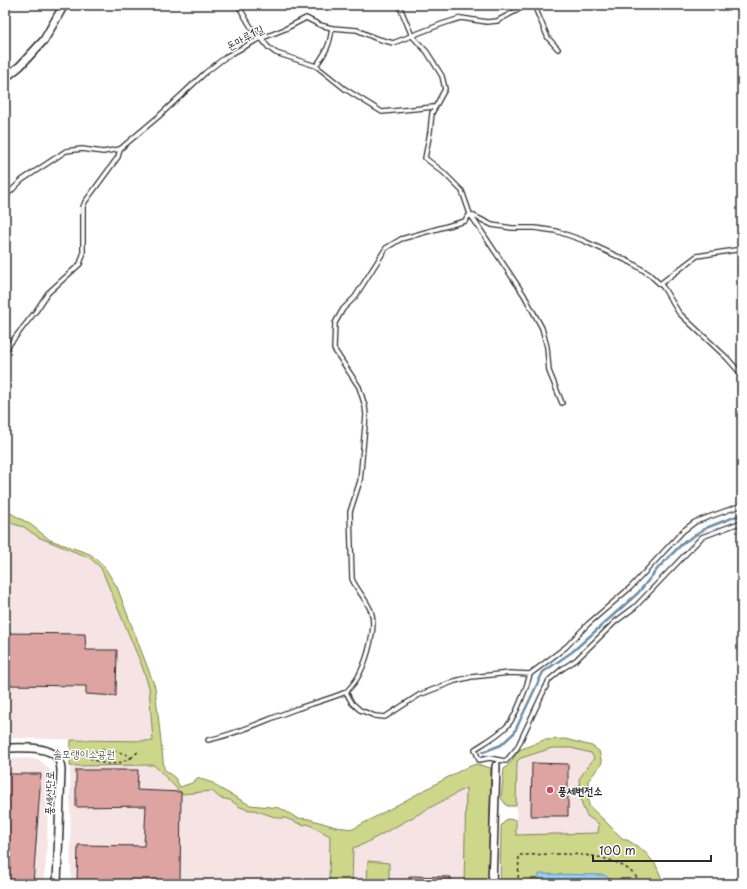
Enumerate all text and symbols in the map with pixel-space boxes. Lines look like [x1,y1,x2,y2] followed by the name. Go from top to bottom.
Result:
[223,20,267,54] street label: 돈마루1길
[53,745,115,762] park label: 솔모랭이소공원
[40,771,58,815] street label: 풍세산단로
[558,782,602,799] place label: 풍세변전소
[545,785,555,795] marker: 풍세변전소
[593,837,711,863] scale bar
[599,841,636,859] text: 100 m

